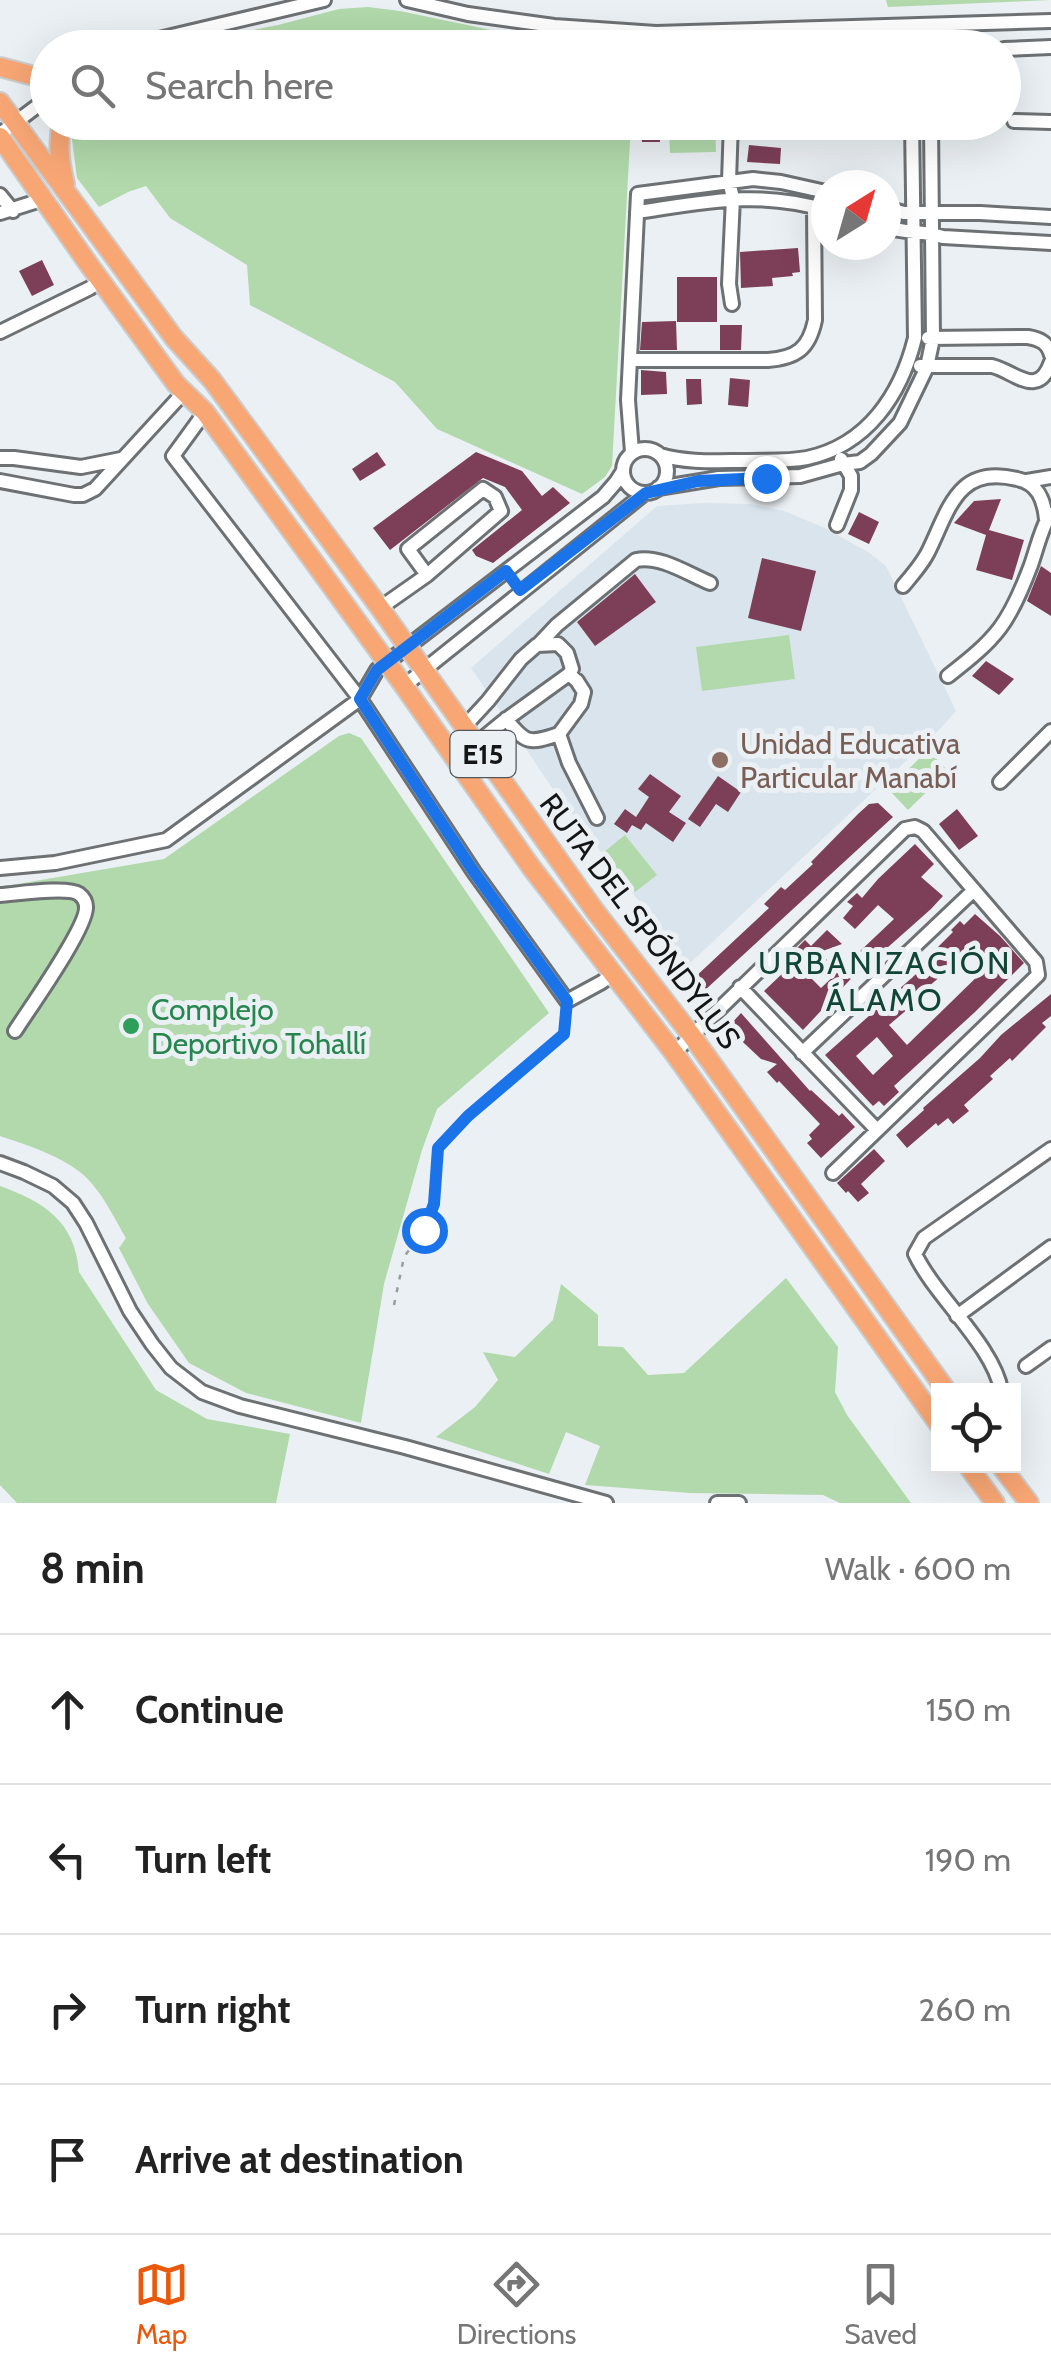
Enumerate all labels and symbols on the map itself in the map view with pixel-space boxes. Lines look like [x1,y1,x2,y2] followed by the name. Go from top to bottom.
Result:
[811,170,901,260] north arrow
[744,456,790,502] route end
[740,725,961,796] place label: Unidad Educativa Particular Manabí
[450,731,516,777] road number: E15
[709,749,731,771] marker: Unidad Educativa Particular Manabí
[532,786,748,1056] street label: RUTA DEL SPÓNDYLUS
[758,943,1012,1019] district label: URBANIZACIÓN ÁLAMO
[151,991,366,1062] place label: Complejo Deportivo Tohallí
[120,1015,142,1037] marker: Complejo Deportivo Tohallí
[402,1208,448,1254] route start

